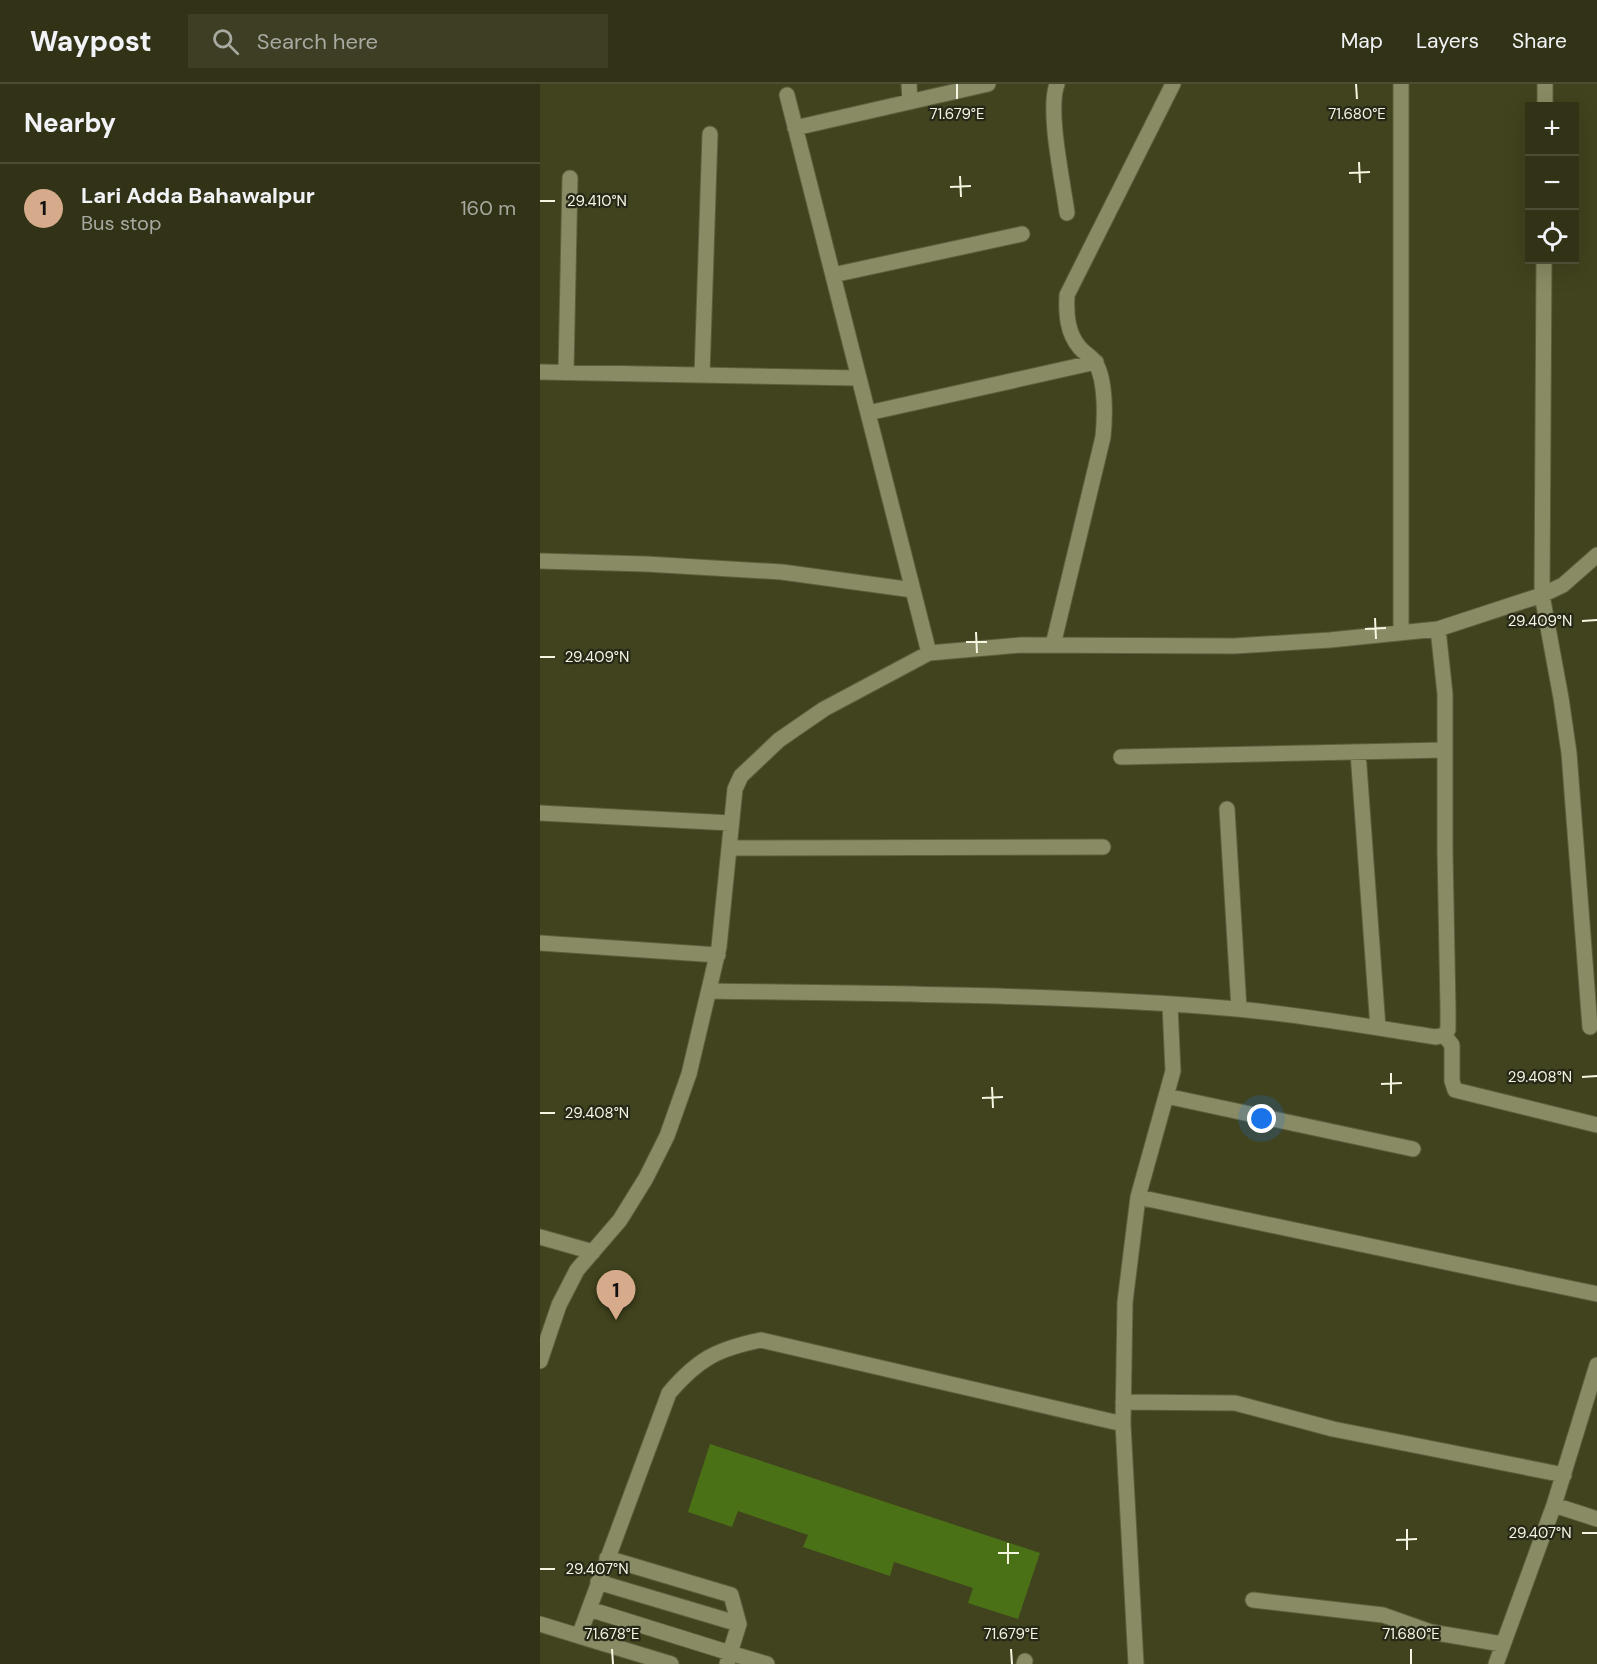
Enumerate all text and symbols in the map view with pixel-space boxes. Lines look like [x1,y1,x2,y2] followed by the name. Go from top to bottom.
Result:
[188,14,608,68] search box
[30,23,152,60] text: Waypost
[209,25,242,58] icon: search
[257,27,378,56] text: Search here
[1341,27,1383,55] text: Map
[1416,27,1479,55] text: Layers
[1512,27,1567,55] text: Share
[1525,102,1579,264] map controls
[1525,102,1579,156] button: +
[930,104,984,124] text: 71.679°E
[1328,104,1386,124] text: 71.680°E
[24,106,116,140] text: Nearby
[1525,156,1579,210] button: −
[81,181,315,210] text: Lari Adda Bahawalpur
[567,191,627,211] text: 29.410°N
[40,195,47,221] text: 1
[460,195,516,221] text: 160 m
[81,210,161,236] text: Bus stop
[1525,210,1579,264] button: locate
[1508,611,1572,631] text: 29.409°N
[565,647,629,667] text: 29.409°N
[1508,1067,1572,1087] text: 29.408°N
[565,1103,629,1123] text: 29.408°N
[1247,1104,1276,1133] your location
[596,1270,636,1320] pin: 1
[1508,1523,1572,1543] text: 29.407°N
[565,1559,629,1579] text: 29.407°N
[585,1624,639,1644] text: 71.678°E
[984,1624,1038,1644] text: 71.679°E
[1382,1624,1440,1644] text: 71.680°E

